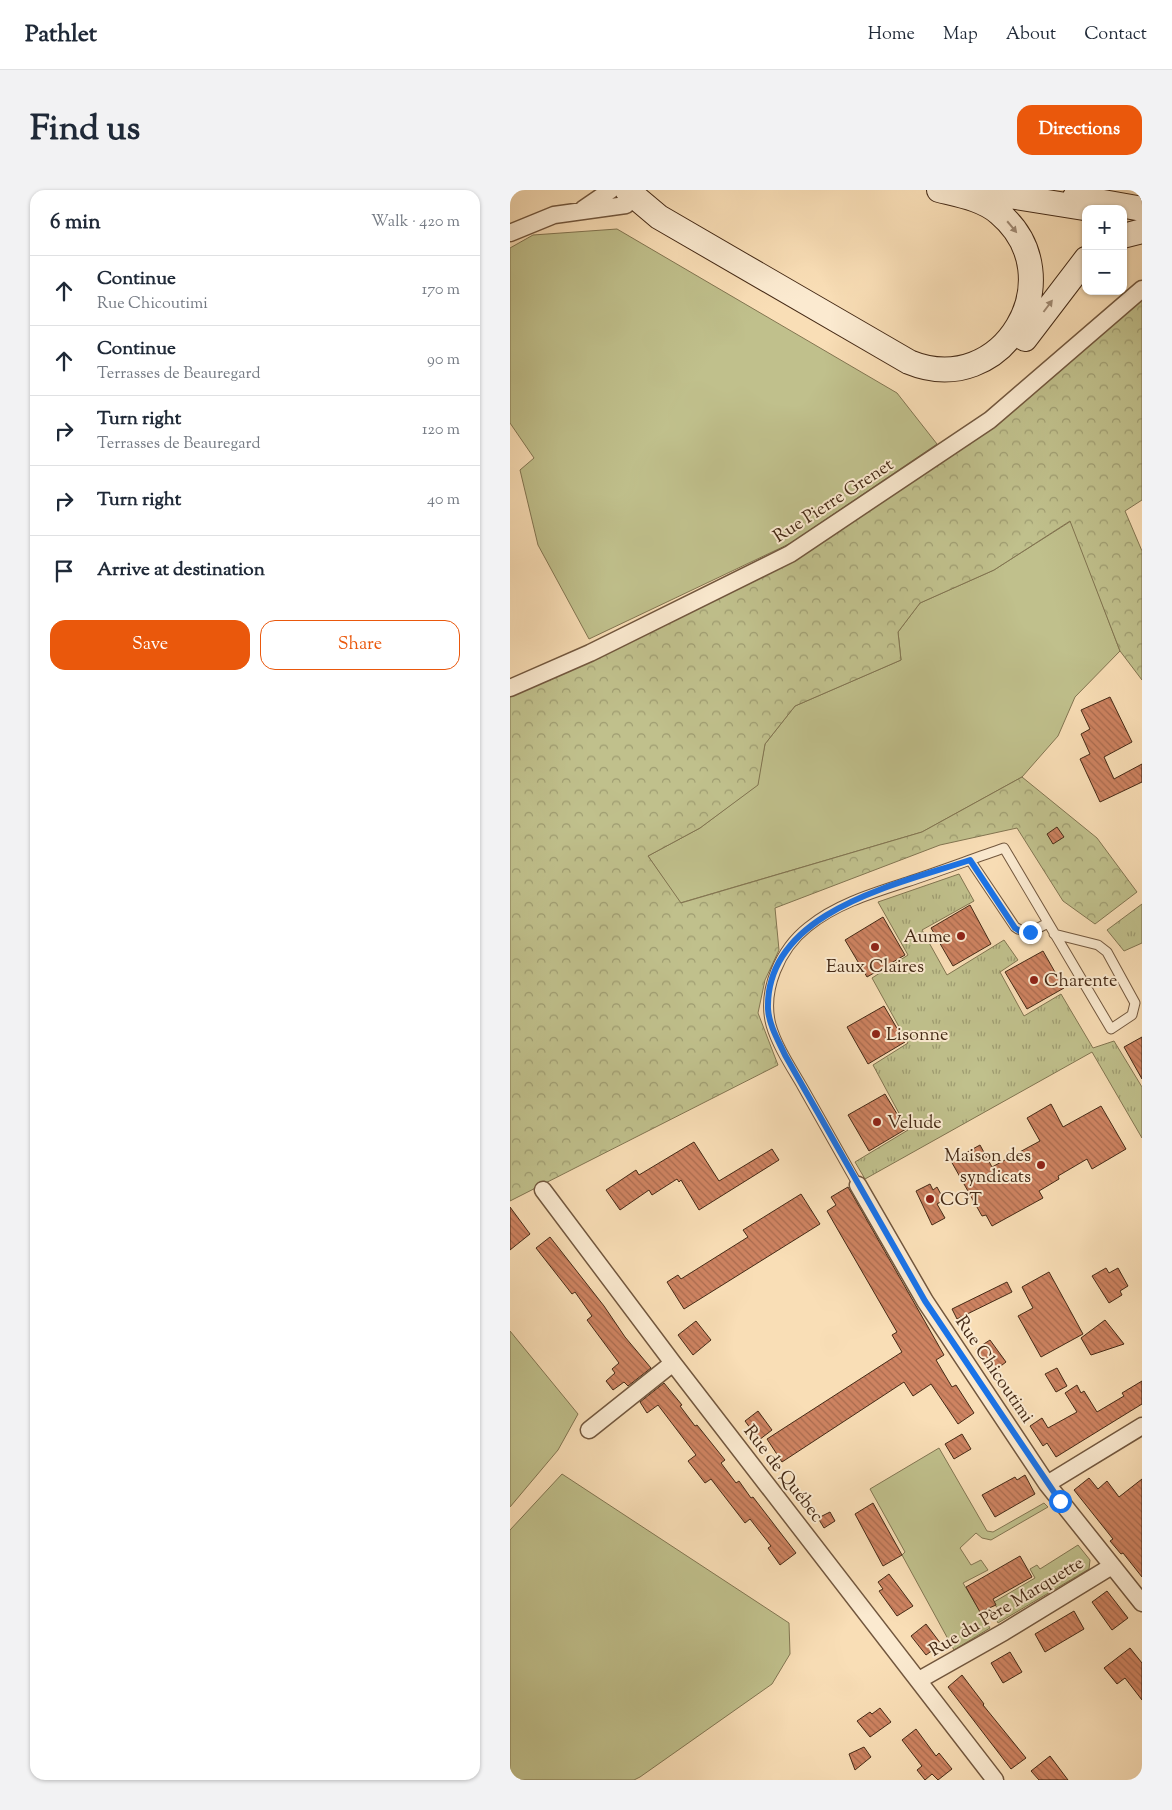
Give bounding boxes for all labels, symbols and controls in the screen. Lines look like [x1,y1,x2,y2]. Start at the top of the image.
text: Pathlet [25,18,97,52]
text: Home [868,22,915,48]
text: Map [943,22,978,48]
text: About [1006,22,1056,48]
text: Contact [1084,22,1147,48]
text: Find us [30,105,140,156]
button: Directions [1017,105,1142,155]
map controls [1082,205,1127,295]
button: + [1082,205,1127,250]
text: 6 min [50,208,101,238]
text: Walk · 420 m [371,211,460,234]
one-way arrow [1006,220,1017,233]
button: − [1082,250,1127,295]
text: Continue [97,266,176,293]
icon: ahead [50,277,78,305]
text: 170 m [422,279,460,302]
text: Rue Chicoutimi [97,293,208,316]
one-way arrow [1043,300,1054,313]
text: Continue [97,336,176,363]
icon: ahead [50,347,78,375]
text: 90 m [427,349,460,372]
text: Terrasses de Beauregard [97,363,261,386]
text: Turn right [97,406,181,433]
icon: right [50,417,78,445]
text: 120 m [422,419,460,442]
text: Terrasses de Beauregard [97,433,261,456]
street label: Rue Pierre Grenet [769,453,899,550]
icon: right [50,487,78,515]
text: Turn right [97,487,181,514]
text: 40 m [427,489,460,512]
icon: arrive [50,557,78,585]
text: Arrive at destination [97,557,265,584]
button: Save [50,620,250,670]
button: Share [260,620,460,670]
route end [1019,921,1042,944]
place label: Aume [904,925,951,951]
marker: Aume [955,930,967,942]
marker: Eaux Claires [869,941,881,953]
place label: Eaux Claires [826,955,924,981]
place label: Charente [1044,969,1117,995]
marker: Charente [1028,974,1040,986]
place label: Lisonne [886,1023,948,1049]
marker: Lisonne [870,1028,882,1040]
place label: Velude [887,1111,942,1137]
marker: Velude [871,1116,883,1128]
place label: Maison des syndicats [944,1144,1031,1191]
marker: Maison des syndicats [1035,1159,1047,1171]
place label: CGT [940,1188,982,1214]
marker: CGT [924,1193,936,1205]
street label: Rue Chicoutimi [948,1311,1039,1429]
street label: Rue de Québec [736,1420,829,1528]
route start [1049,1490,1072,1513]
street label: Rue du Père Marquette [925,1551,1089,1664]

